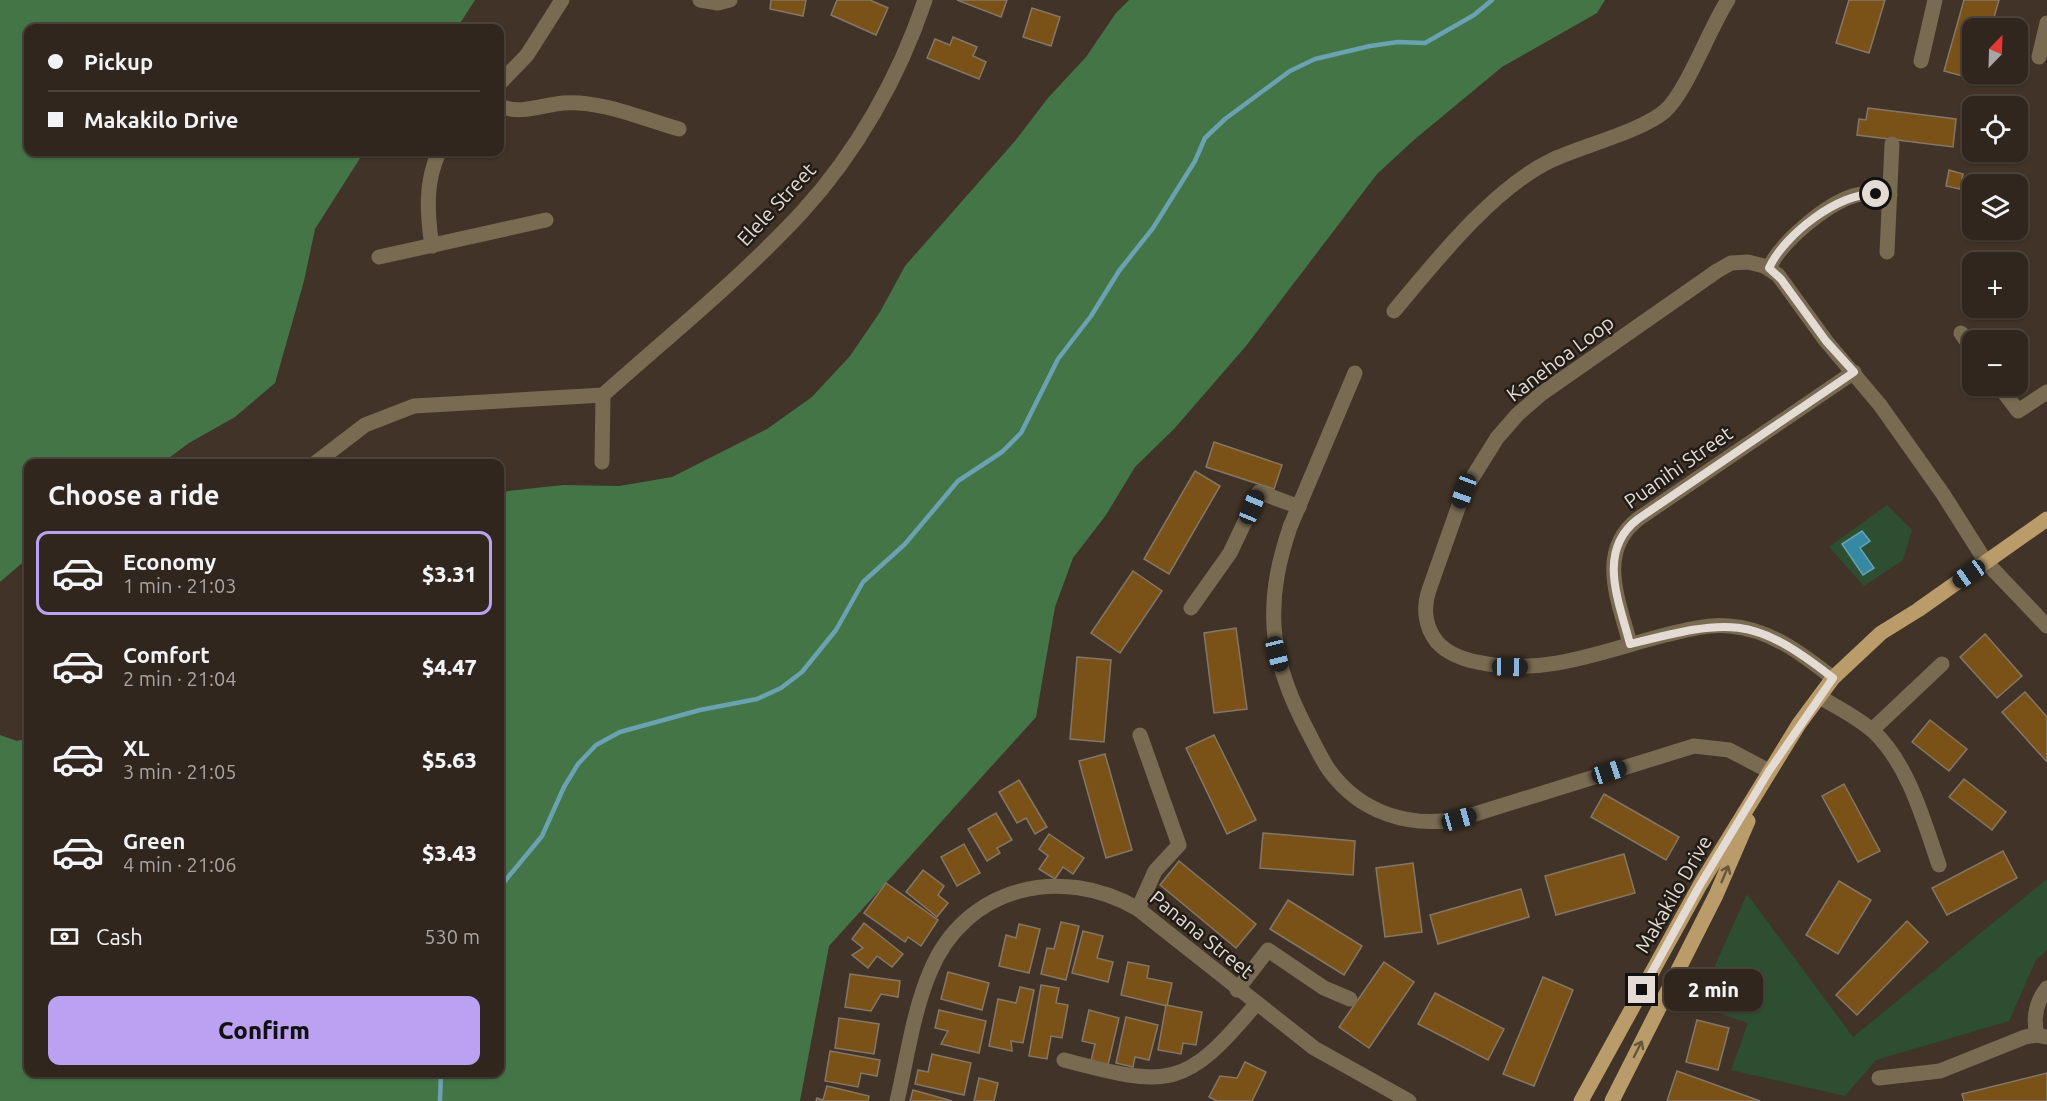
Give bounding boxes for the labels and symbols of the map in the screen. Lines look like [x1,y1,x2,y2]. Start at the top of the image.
north arrow [1962,18,2028,84]
street label: Elele Street [732,158,820,250]
route start [1862,180,1889,207]
street label: Kanehoa Loop [1502,310,1618,406]
street label: Puanihi Street [1620,421,1737,513]
car [1449,471,1479,511]
car [1237,487,1267,527]
car [1949,556,1989,592]
car [1264,634,1290,674]
car [1492,658,1528,676]
car [1589,758,1629,786]
car [1439,805,1479,833]
street label: Makakilo Drive [1630,831,1716,957]
one-way arrow [1720,866,1731,884]
street label: Panana Street [1146,885,1258,983]
callout: 2 min [1663,969,1762,1011]
route end [1628,976,1655,1003]
one-way arrow [1632,1041,1644,1058]

